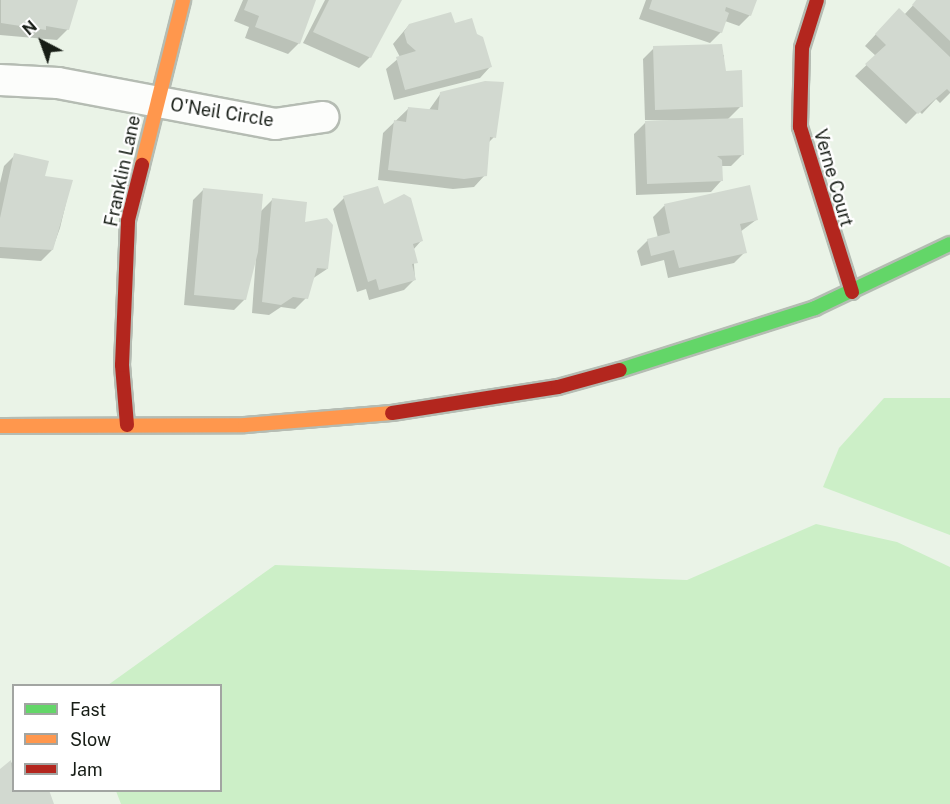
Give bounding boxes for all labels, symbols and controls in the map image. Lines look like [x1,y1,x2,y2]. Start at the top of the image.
north arrow [12,12,72,72]
text: N [19,17,41,39]
street label: O'Neil Circle [169,94,275,132]
street label: Franklin Lane [101,113,145,229]
street label: Verne Court [809,127,857,229]
legend [12,684,222,792]
text: Fast [70,699,106,720]
text: Slow [70,729,111,750]
text: Jam [70,759,103,780]

